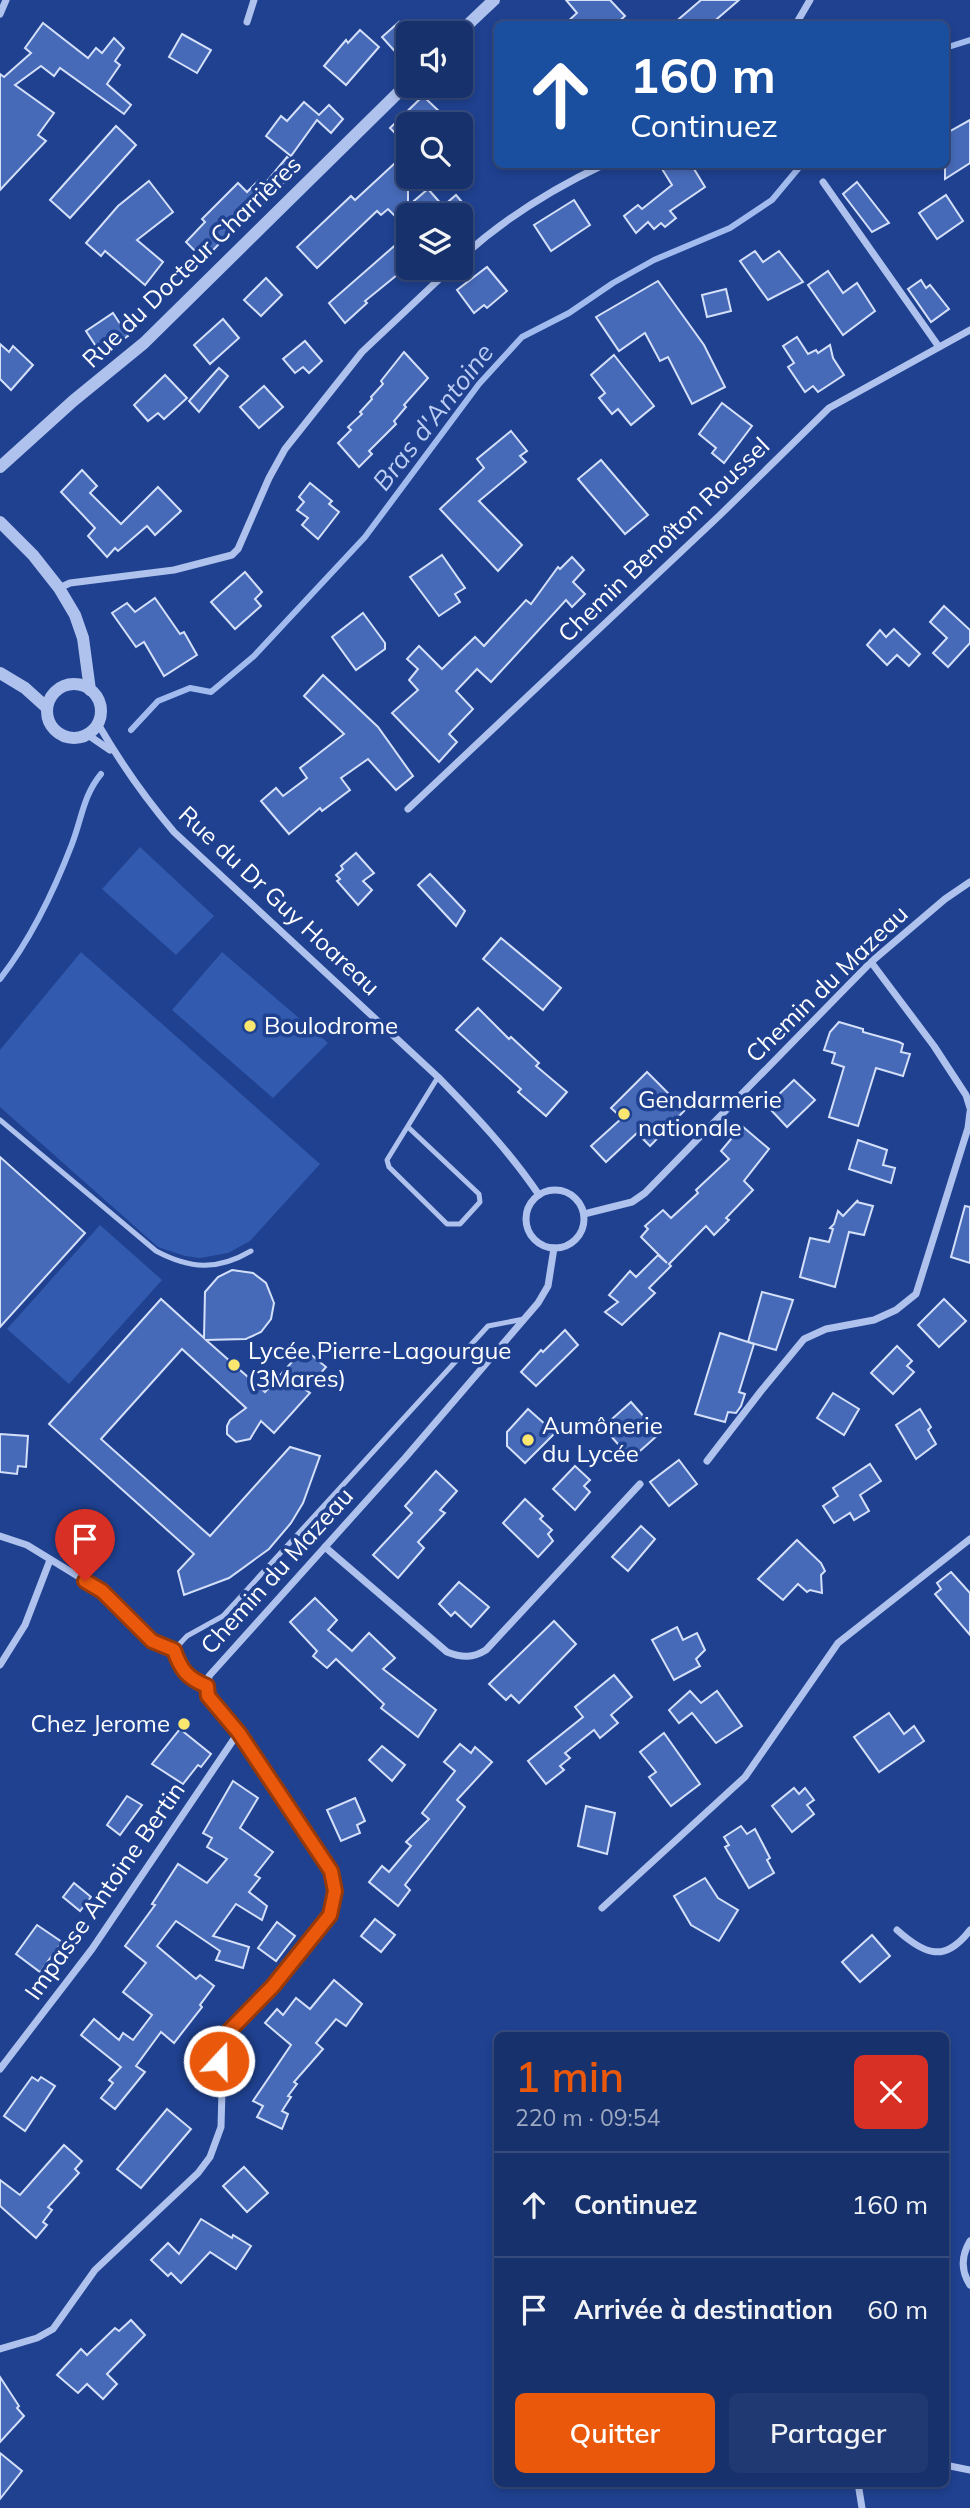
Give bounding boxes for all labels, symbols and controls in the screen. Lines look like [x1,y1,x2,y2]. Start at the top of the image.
map controls [396,21,473,280]
button: sound [396,21,473,98]
text: 160 m [630,44,776,105]
icon: ahead [515,49,606,140]
text: Continuez [630,105,778,145]
button: search [396,112,473,189]
street label: Rue du Docteur Charrières [76,149,307,374]
button: layers [396,203,473,280]
water label: Bras d'Antoine [365,337,500,497]
street label: Chemin Benoîton Roussel [551,430,775,648]
street label: Rue du Dr Guy Hoareau [173,799,386,1001]
street label: Chemin du Mazeau [739,898,914,1068]
place label: Boulodrome [264,1010,398,1040]
marker: Boulodrome [242,1018,258,1034]
place label: Gendarmerie nationale [638,1084,782,1142]
marker: Gendarmerie nationale [616,1106,632,1122]
place label: Lycée Pierre-Lagourgue (3Mares) [248,1335,511,1393]
marker: Lycée Pierre-Lagourgue (3Mares) [226,1357,242,1373]
place label: Aumônerie du Lycée [542,1410,663,1468]
marker: Aumônerie du Lycée [520,1432,536,1448]
street label: Chemin du Mazeau [194,1481,359,1660]
pin [55,1509,115,1581]
icon: arrive [66,1520,104,1558]
place label: Chez Jerome [30,1708,170,1738]
marker: Chez Jerome [176,1716,192,1732]
street label: Impasse Antoine Bertin [18,1776,191,2005]
position arrow [182,2024,256,2098]
text: 1 min [515,2050,624,2103]
button: close [854,2055,928,2129]
text: 220 m · 09:54 [515,2103,660,2132]
icon: ahead [515,2186,553,2224]
text: Continuez [574,2188,698,2221]
text: 160 m [852,2188,928,2221]
icon: arrive [515,2291,553,2329]
text: Arrivée à destination [574,2293,833,2326]
text: 60 m [867,2293,928,2326]
button: Quitter [515,2393,715,2473]
button: Partager [729,2393,928,2473]

